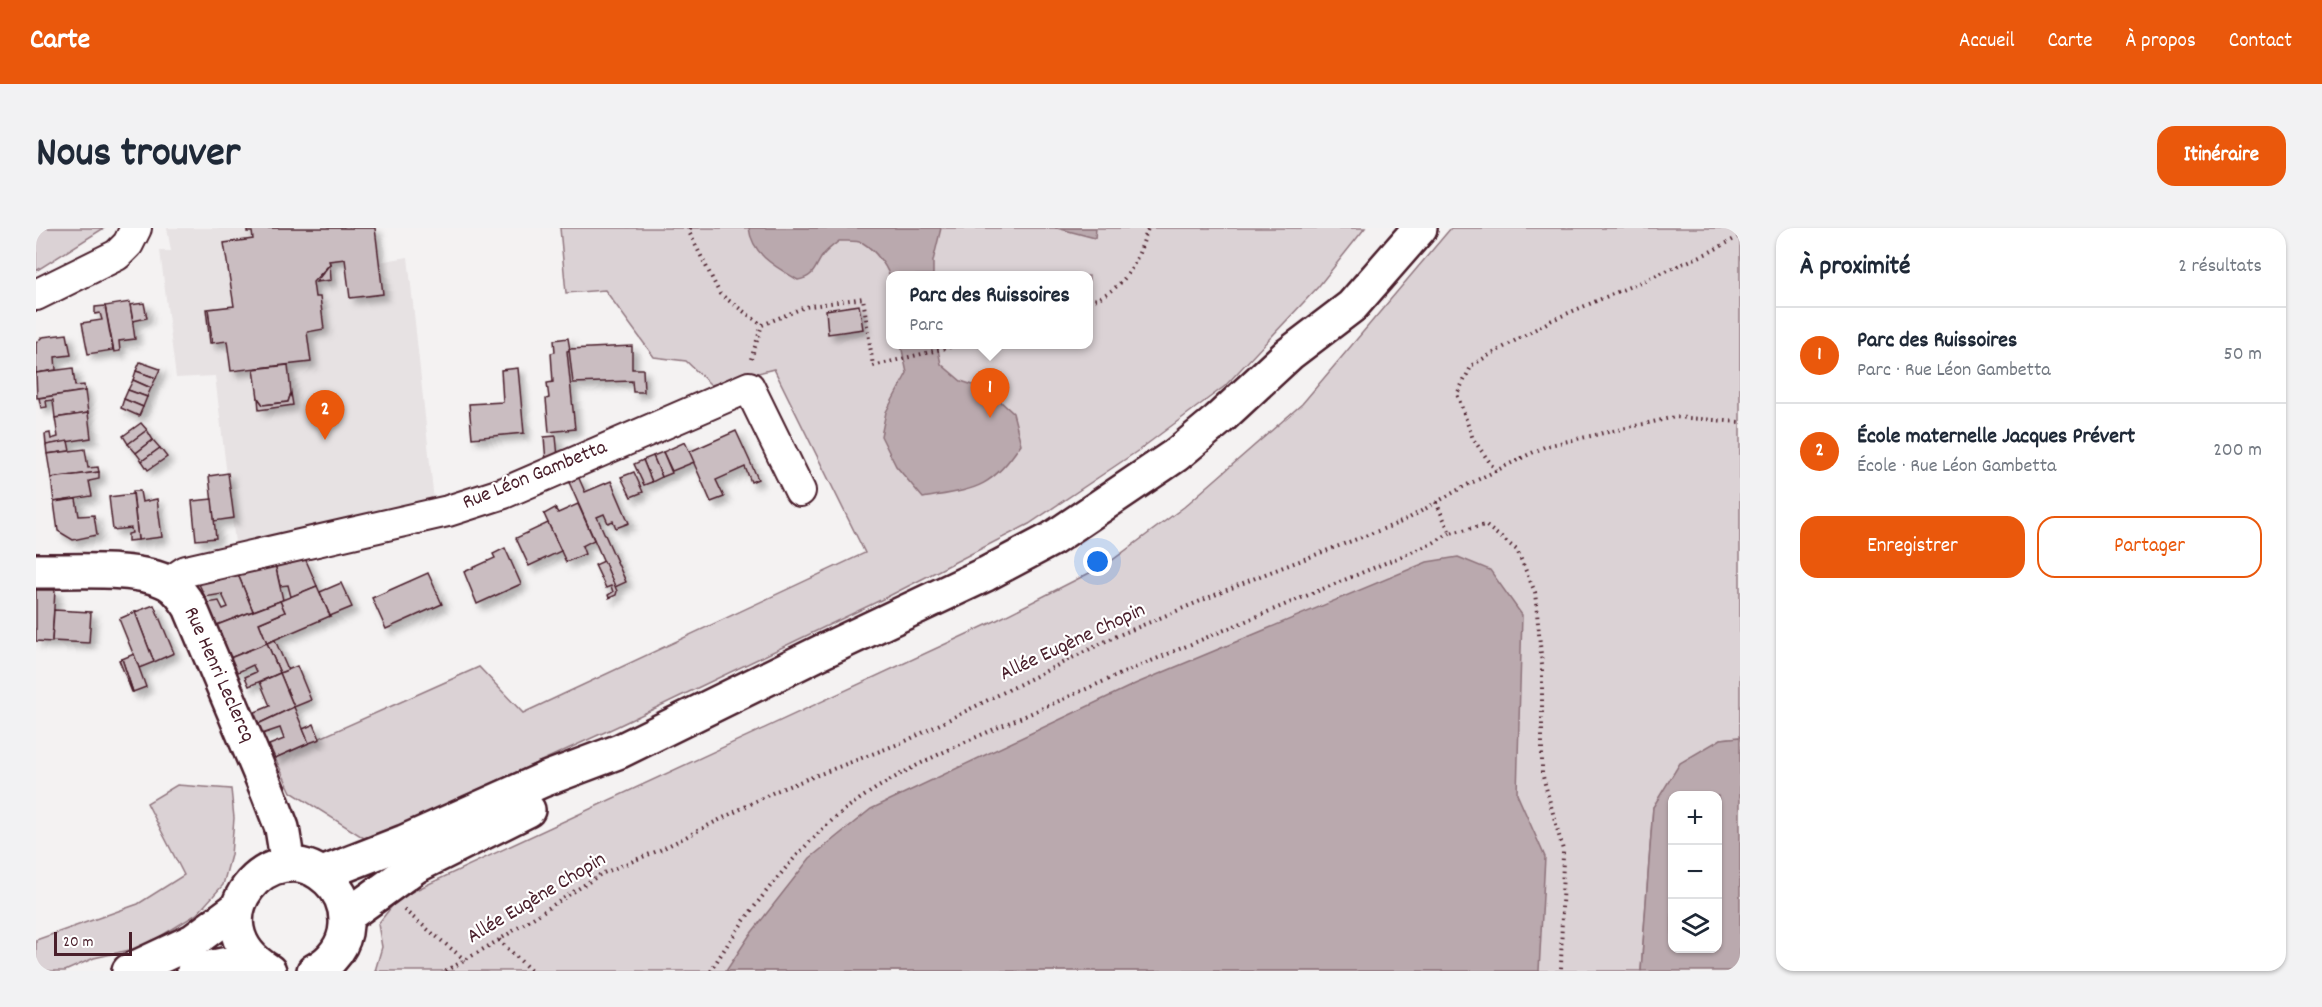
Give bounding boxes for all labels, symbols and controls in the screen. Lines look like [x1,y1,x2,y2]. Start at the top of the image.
text: Carte [30,22,90,62]
text: Accueil [1959,27,2014,57]
text: Carte [2047,27,2092,57]
text: À propos [2125,27,2196,57]
text: Contact [2229,27,2292,57]
text: Nous trouver [36,126,240,186]
button: Itinéraire [2157,126,2286,186]
text: À proximité [1800,249,1910,286]
text: 2 résultats [2178,253,2262,281]
popup [886,271,1093,349]
text: Parc des Ruissoires [909,281,1070,312]
text: Parc [909,312,943,340]
text: Parc des Ruissoires [1857,326,2017,357]
text: 1 [1817,341,1822,369]
text: 50 m [2224,341,2262,369]
text: Parc · Rue Léon Gambetta [1857,357,2051,385]
pin: 1 [970,368,1010,418]
pin: 2 [306,390,344,440]
text: École maternelle Jacques Prévert [1857,422,2135,453]
street label: Rue Léon Gambetta [458,433,613,519]
text: 2 [1815,437,1824,465]
text: 200 m [2213,437,2262,465]
text: École · Rue Léon Gambetta [1857,453,2056,481]
button: Enregistrer [1800,516,2025,578]
button: Partager [2037,516,2262,578]
your location [1083,547,1112,576]
street label: Allée Eugène Chopin [995,596,1151,690]
street label: Rue Henri Leclercq [175,602,261,748]
map controls [1668,791,1722,953]
button: + [1668,791,1722,845]
button: − [1668,845,1722,899]
street label: Allée Eugène Chopin [462,846,612,952]
button: layers [1668,899,1722,953]
scale bar [54,929,132,956]
text: 20 m [63,931,93,954]

